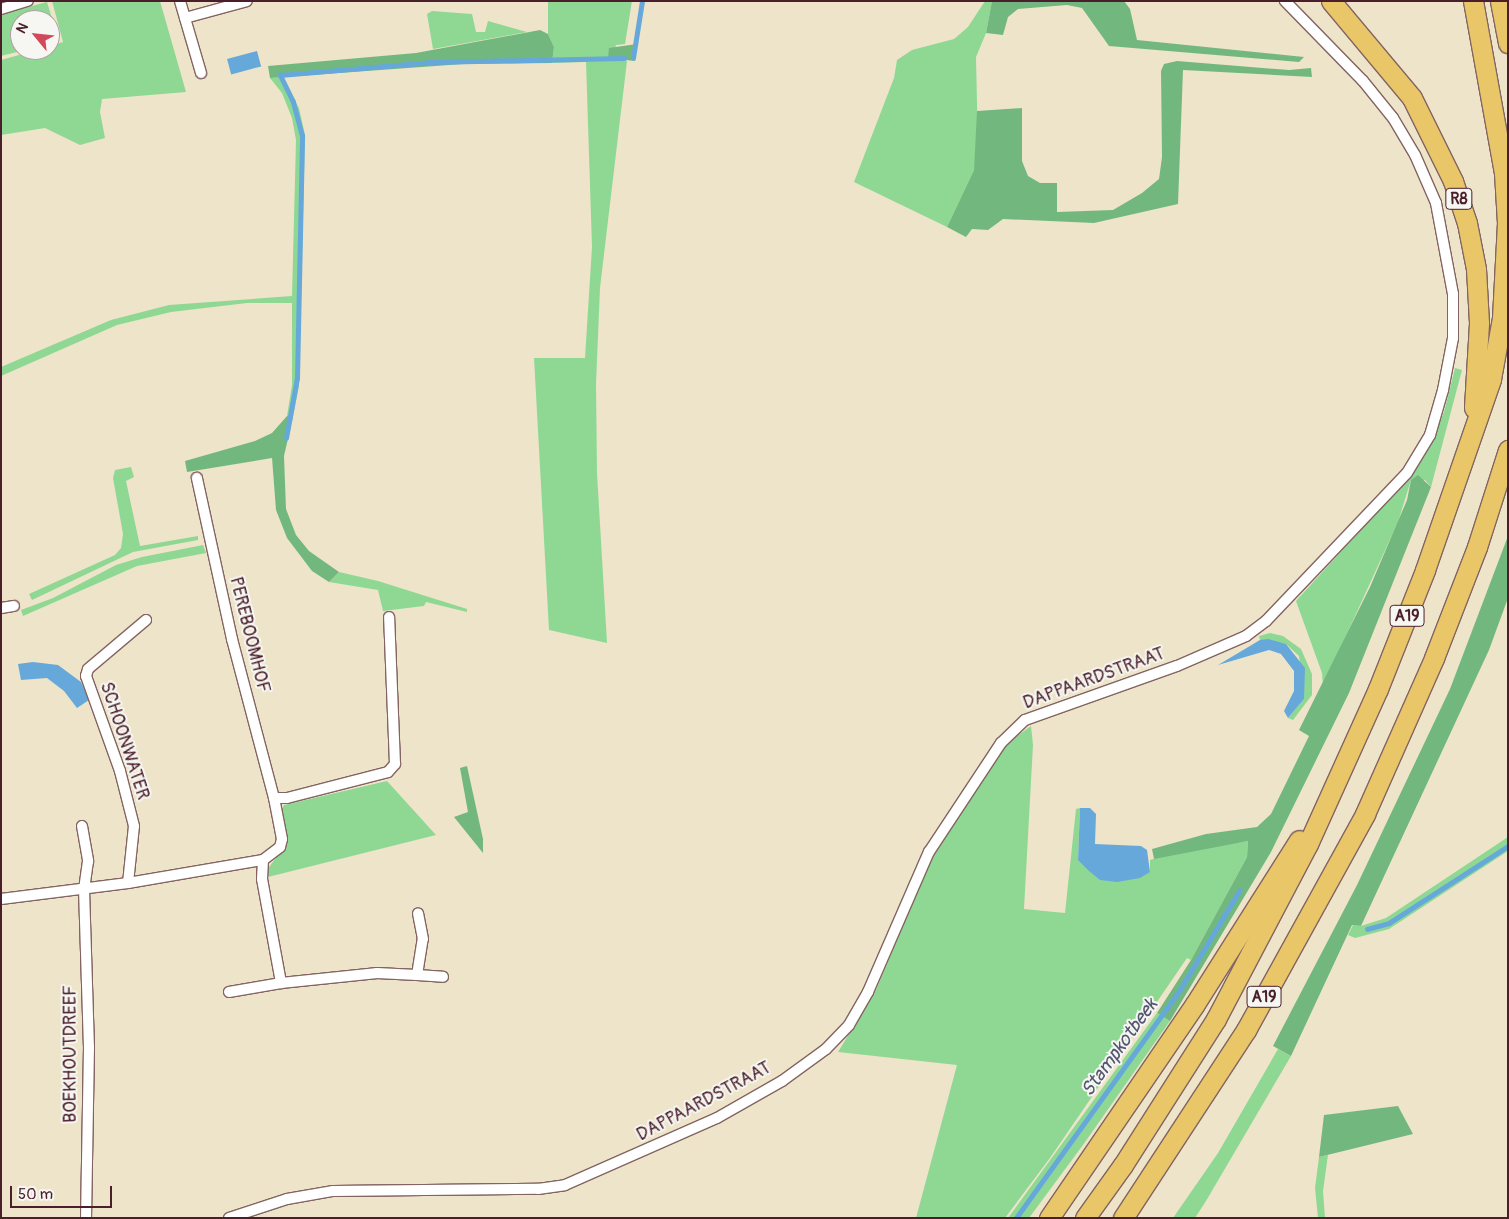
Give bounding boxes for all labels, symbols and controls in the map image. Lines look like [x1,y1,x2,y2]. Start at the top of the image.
north arrow [10,10,60,60]
text: N [12,20,32,36]
road number: R8 [1445,185,1473,212]
street label: PEREBOOMHOF [224,575,274,695]
road number: A19 [1390,602,1424,630]
street label: DAPPAARDSTRAAT [1020,643,1168,715]
street label: SCHOONWATER [95,679,153,803]
road number: A19 [1246,984,1282,1010]
street label: BOEKHOUTDREEF [60,985,82,1123]
water label: Stampkotbeek [1077,995,1163,1101]
street label: DAPPAARDSTRAAT [633,1058,775,1146]
scale bar [12,1176,115,1208]
text: 50 m [18,1185,53,1204]

